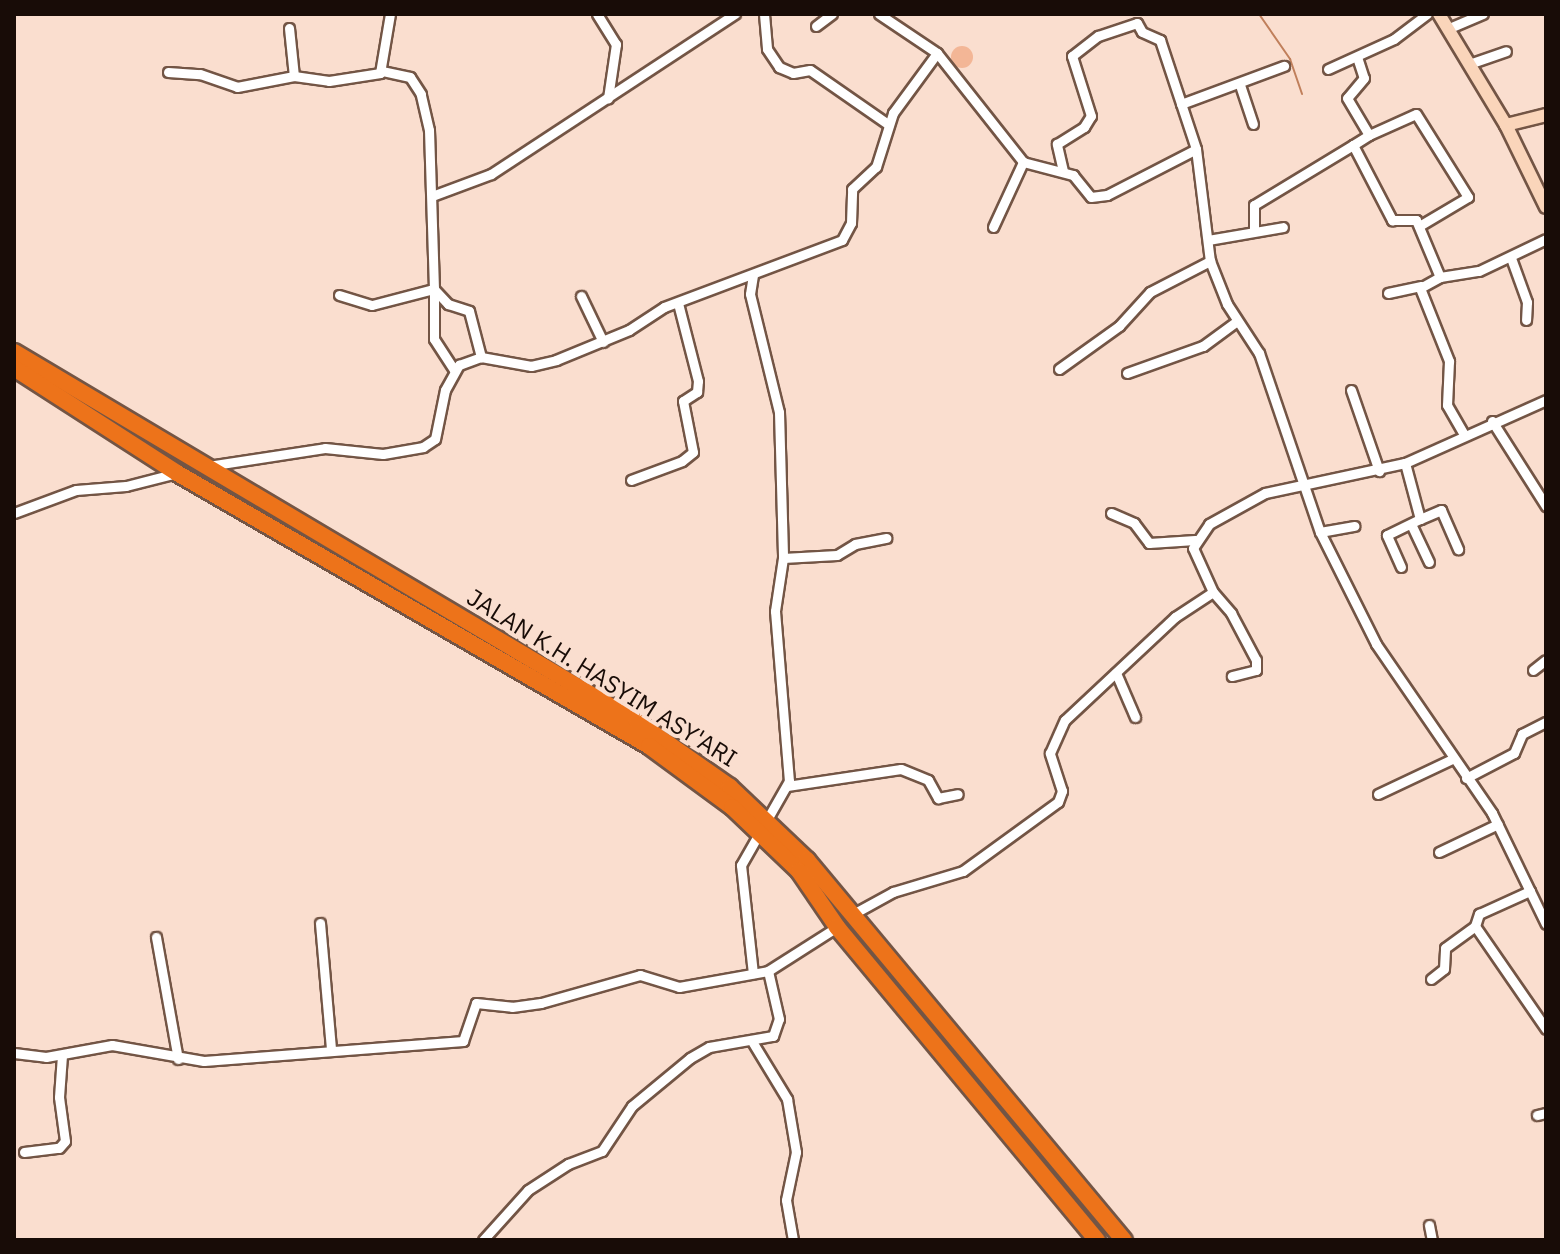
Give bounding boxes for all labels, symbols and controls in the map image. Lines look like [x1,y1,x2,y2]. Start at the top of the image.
street label: JALAN K.H. HASYIM ASY'ARI [462,583,742,773]

